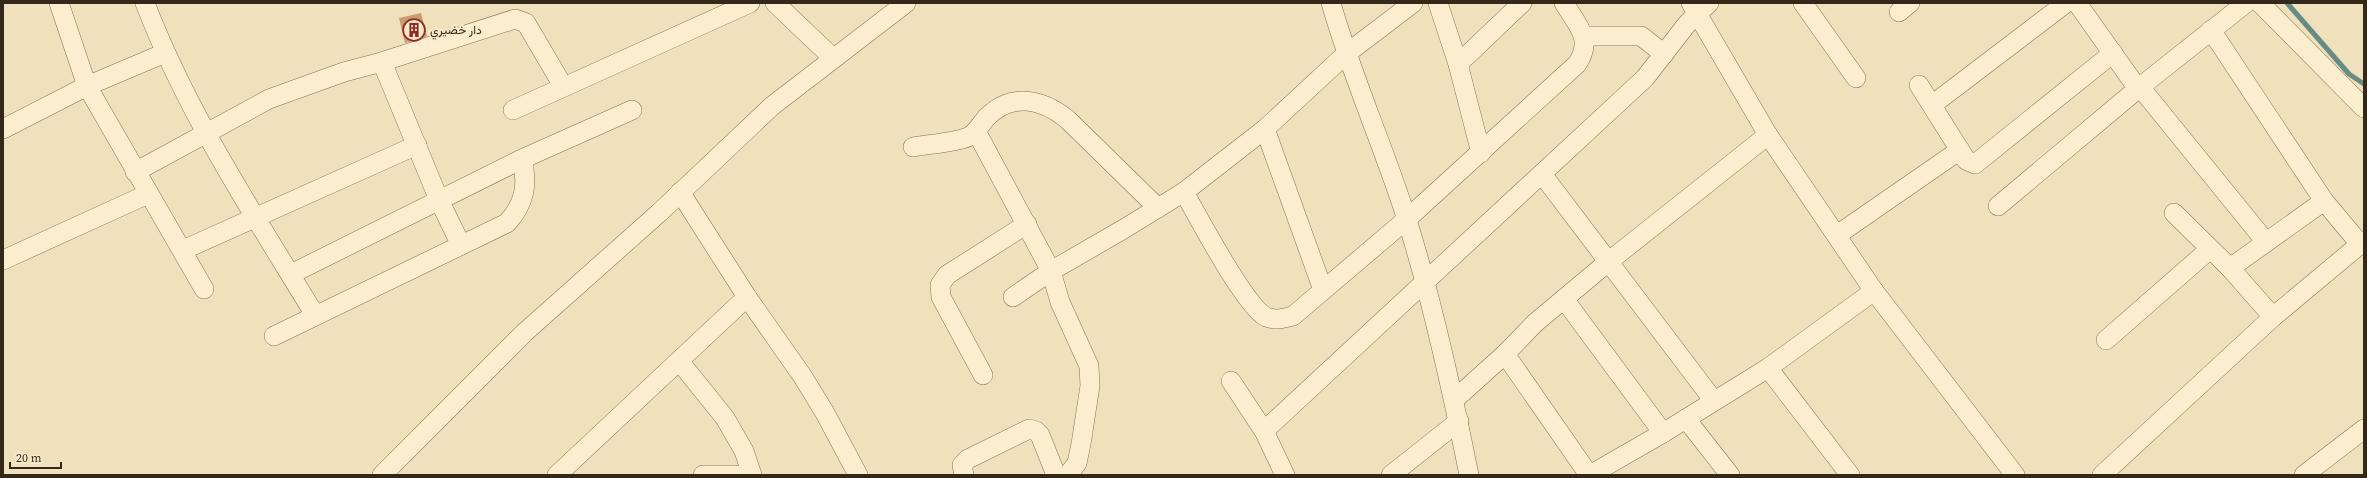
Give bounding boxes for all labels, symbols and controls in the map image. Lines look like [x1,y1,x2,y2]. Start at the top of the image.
building icon: دار خضيري [401,17,427,43]
place label: دار خضيري [430,22,482,40]
scale bar [10,444,61,470]
text: 20 m [16,450,42,466]

